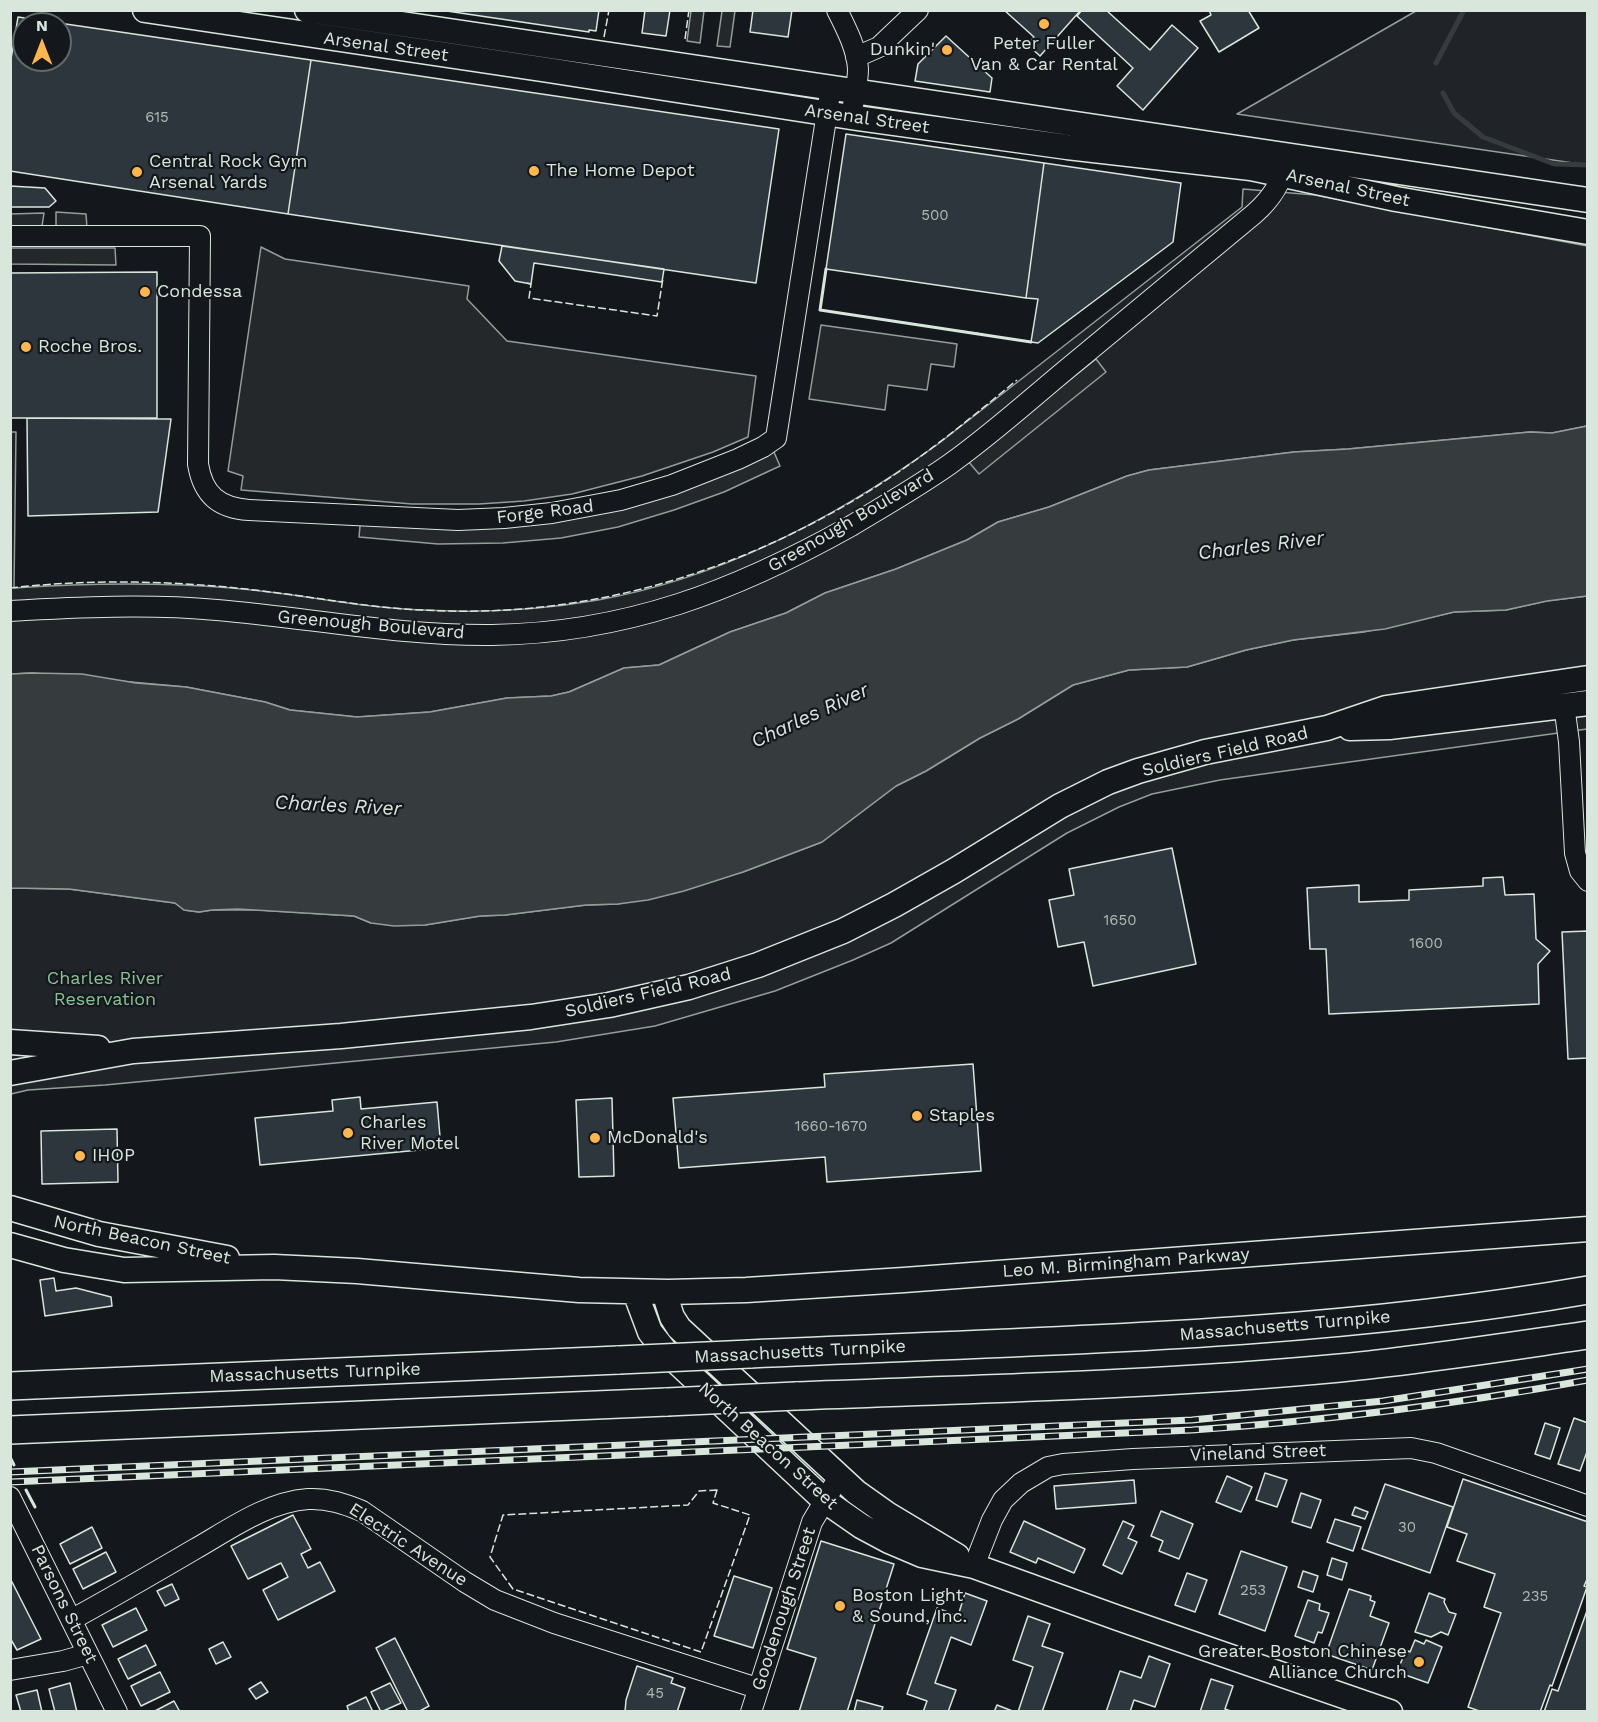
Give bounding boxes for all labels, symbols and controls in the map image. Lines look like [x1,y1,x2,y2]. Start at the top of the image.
north arrow [12,12,72,72]
text: N [36,16,48,35]
marker: Peter Fuller Van & Car Rental [1037,17,1051,31]
street label: Arsenal Street [322,28,450,66]
place label: Peter Fuller Van & Car Rental [970,33,1118,76]
place label: Dunkin' [870,39,935,61]
marker: Dunkin' [940,43,954,57]
street label: Arsenal Street [803,100,931,138]
house number: 615 [145,109,169,127]
place label: Central Rock Gym Arsenal Yards [149,151,307,194]
place label: The Home Depot [546,160,695,182]
marker: The Home Depot [527,164,541,178]
street label: Arsenal Street [1284,164,1412,212]
marker: Central Rock Gym Arsenal Yards [130,165,144,179]
house number: 500 [921,207,949,225]
place label: Condessa [157,281,242,303]
marker: Condessa [138,285,152,299]
place label: Roche Bros. [38,336,142,358]
marker: Roche Bros. [19,340,33,354]
street label: Greenough Boulevard [764,465,938,577]
street label: Forge Road [495,495,595,529]
water label: Charles River [1197,526,1325,566]
street label: Greenough Boulevard [277,606,465,644]
water label: Charles River [747,678,873,754]
street label: Soldiers Field Road [1140,722,1310,782]
water label: Charles River [274,791,402,821]
house number: 1650 [1103,912,1137,930]
house number: 1600 [1409,935,1443,953]
street label: Soldiers Field Road [563,963,733,1023]
park label: Charles River Reservation [47,968,163,1010]
place label: Staples [929,1105,995,1127]
marker: Staples [910,1109,924,1123]
place label: Charles River Motel [360,1112,459,1154]
house number: 1660-1670 [795,1118,867,1136]
marker: Charles River Motel [341,1126,355,1140]
place label: McDonald's [607,1127,708,1149]
marker: McDonald's [588,1131,602,1145]
place label: IHOP [92,1145,135,1167]
marker: IHOP [73,1149,87,1163]
street label: North Beacon Street [52,1211,232,1269]
street label: Leo M. Birmingham Parkway [1002,1244,1250,1282]
street label: Massachusetts Turnpike [1179,1306,1391,1346]
street label: Massachusetts Turnpike [694,1336,906,1368]
street label: Massachusetts Turnpike [209,1359,421,1387]
street label: North Beacon Street [694,1378,842,1514]
street label: Vineland Street [1189,1440,1327,1466]
street label: Electric Avenue [345,1499,471,1591]
house number: 30 [1398,1519,1416,1537]
street label: Goodenough Street [747,1525,821,1693]
street label: Parsons Street [26,1541,102,1667]
house number: 253 [1240,1582,1266,1600]
place label: Boston Light & Sound, Inc. [852,1585,967,1628]
house number: 235 [1522,1588,1548,1606]
marker: Boston Light & Sound, Inc. [833,1599,847,1613]
place label: Greater Boston Chinese Alliance Church [1198,1641,1407,1684]
marker: Greater Boston Chinese Alliance Church [1412,1655,1426,1669]
house number: 45 [646,1685,664,1703]

